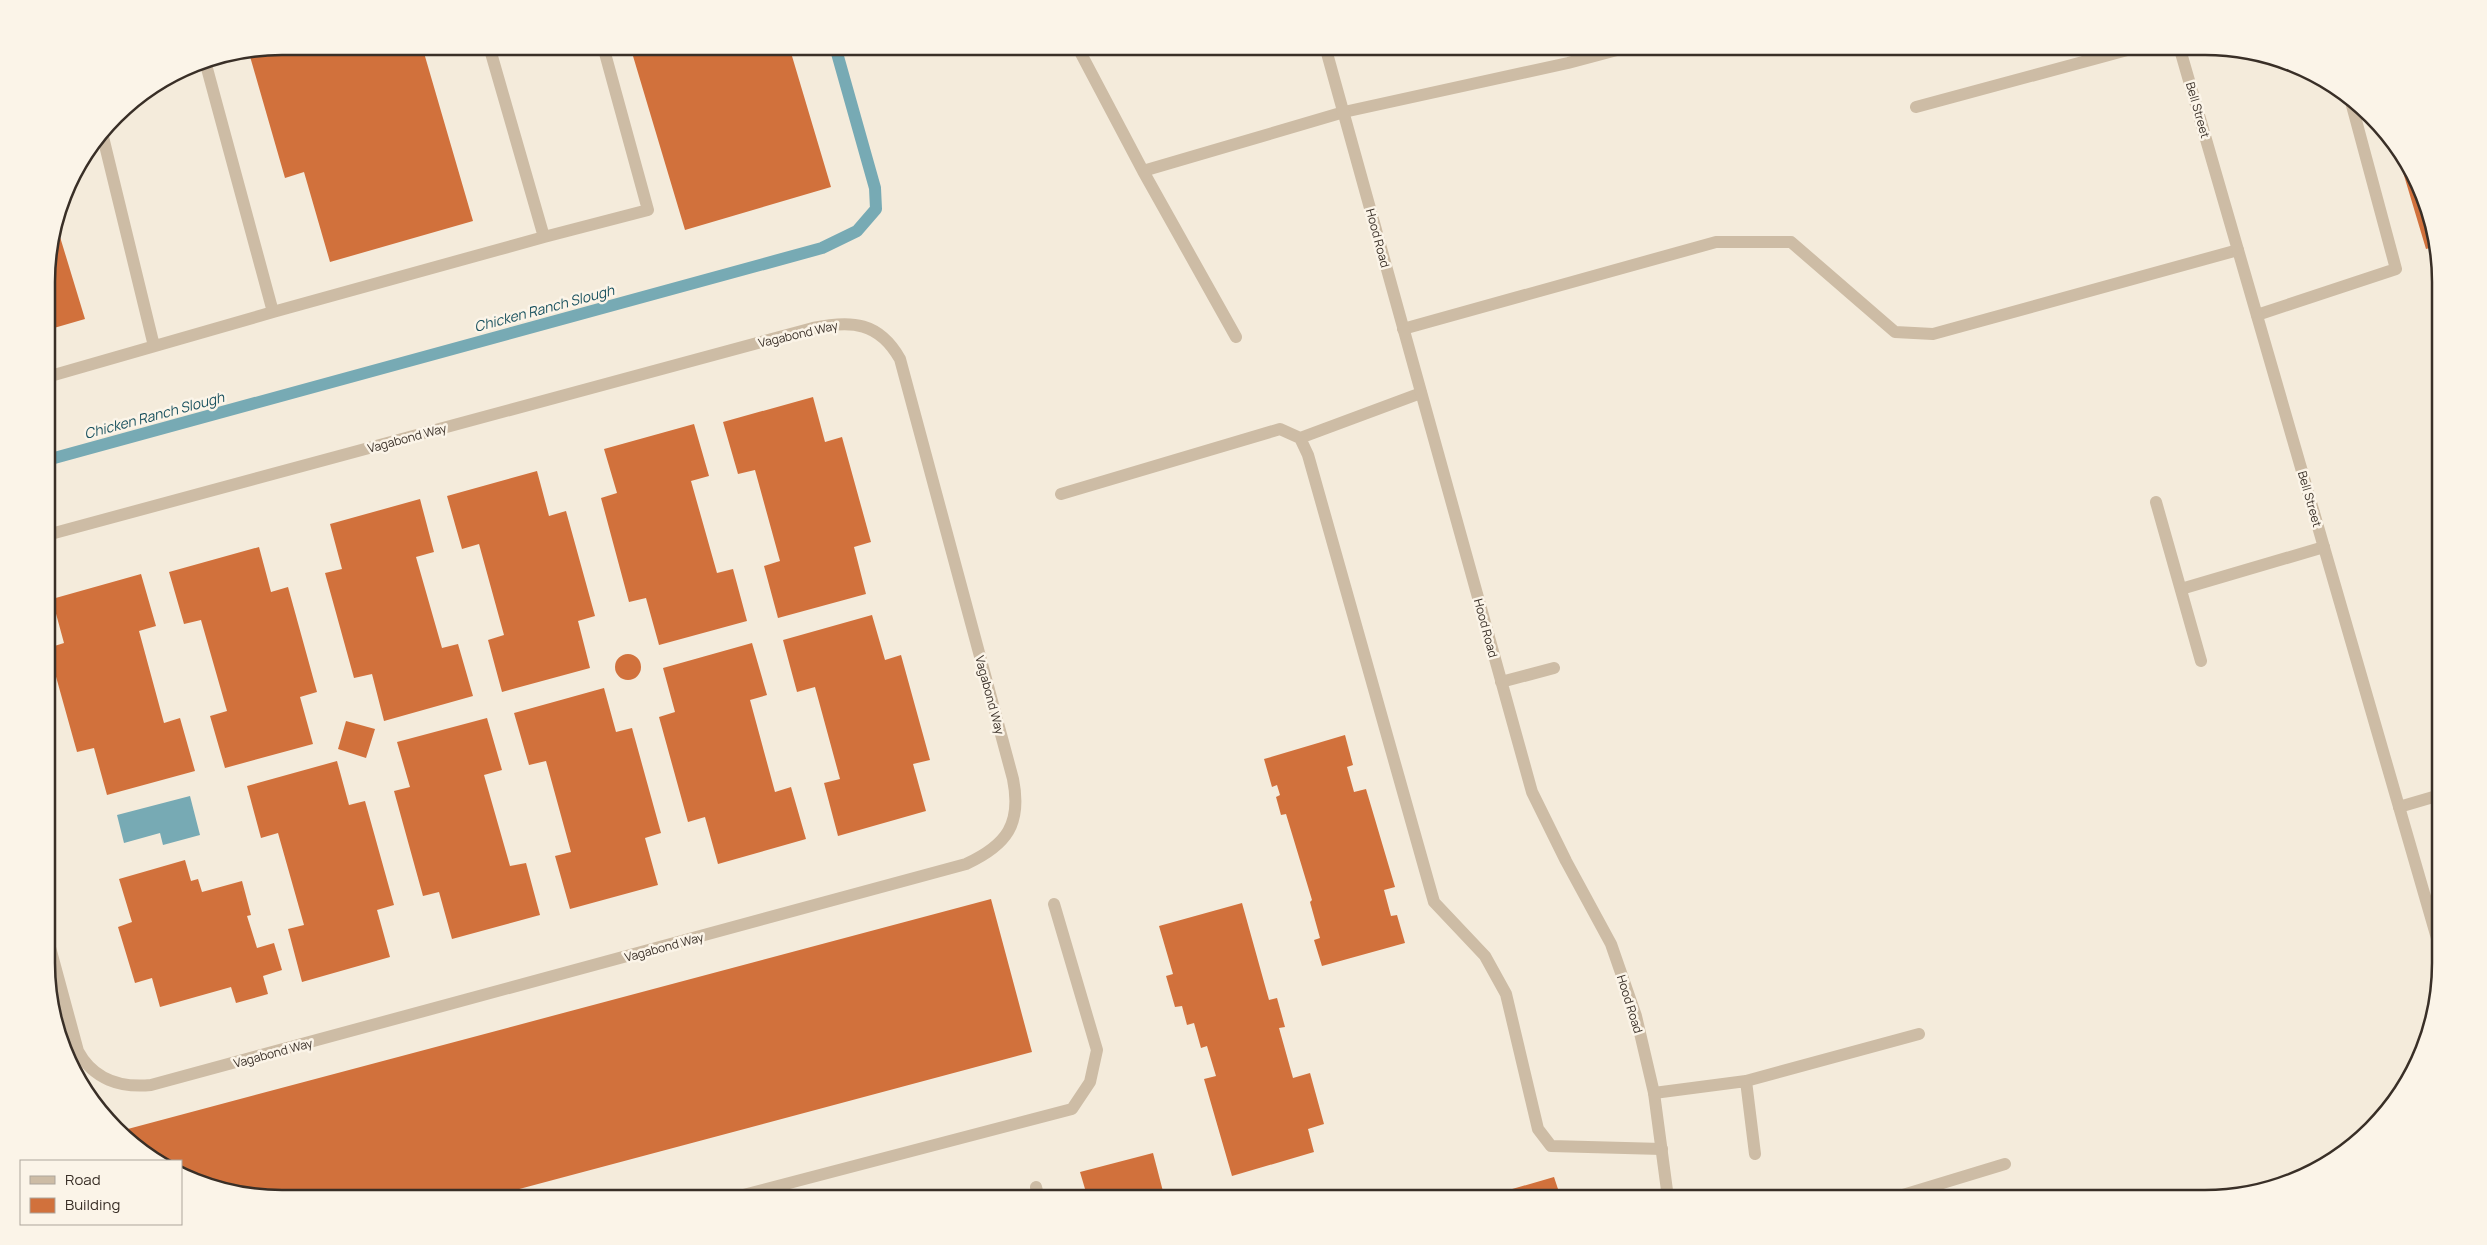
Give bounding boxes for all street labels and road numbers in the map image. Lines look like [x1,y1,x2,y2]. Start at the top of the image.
street label: Bell Street [2182,80,2214,140]
street label: Hood Road [1362,207,1394,269]
street label: Vagabond Way [756,316,840,351]
street label: Vagabond Way [366,419,449,457]
street label: Bell Street [2294,469,2326,529]
street label: Hood Road [1470,597,1502,659]
street label: Vagabond Way [971,654,1009,737]
street label: Vagabond Way [623,928,706,966]
street label: Hood Road [1613,973,1647,1035]
street label: Vagabond Way [232,1034,315,1072]

